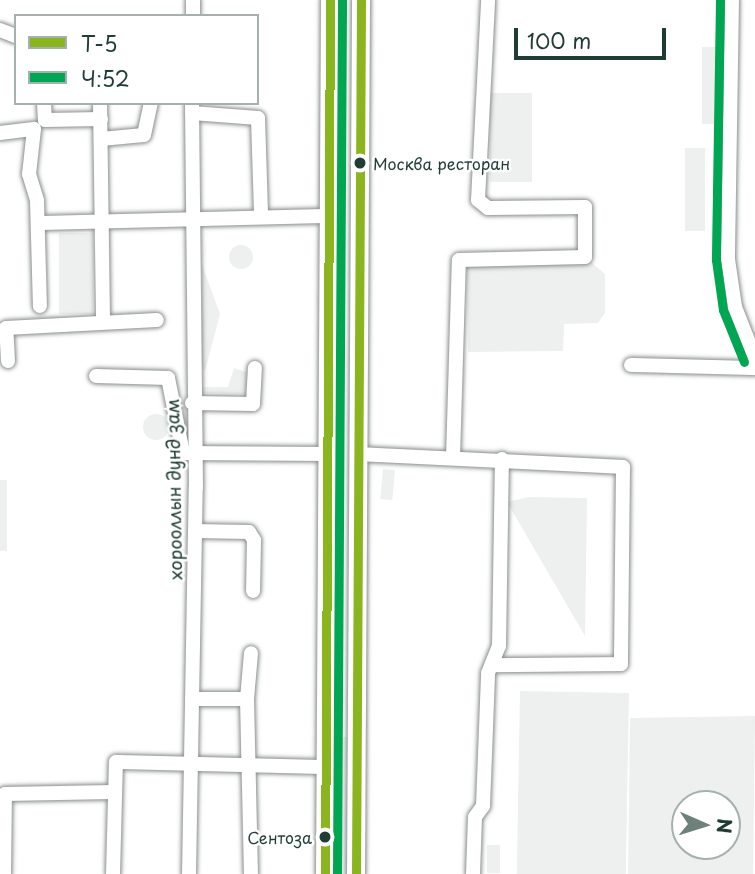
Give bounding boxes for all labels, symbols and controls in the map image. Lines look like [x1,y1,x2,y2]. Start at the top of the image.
legend [14,14,259,105]
scale bar [517,14,669,58]
text: 100 m [527,24,591,56]
text: Т-5 [81,27,118,59]
text: Ч:52 [81,62,130,94]
place label: Москва ресторан [373,153,511,173]
marker: Москва ресторан [353,156,367,170]
street label: хорооллын дунд зам [162,398,186,580]
north arrow [671,790,741,860]
text: N [711,818,739,834]
place label: Сентоза [247,827,312,847]
marker: Сентоза [318,830,332,844]

